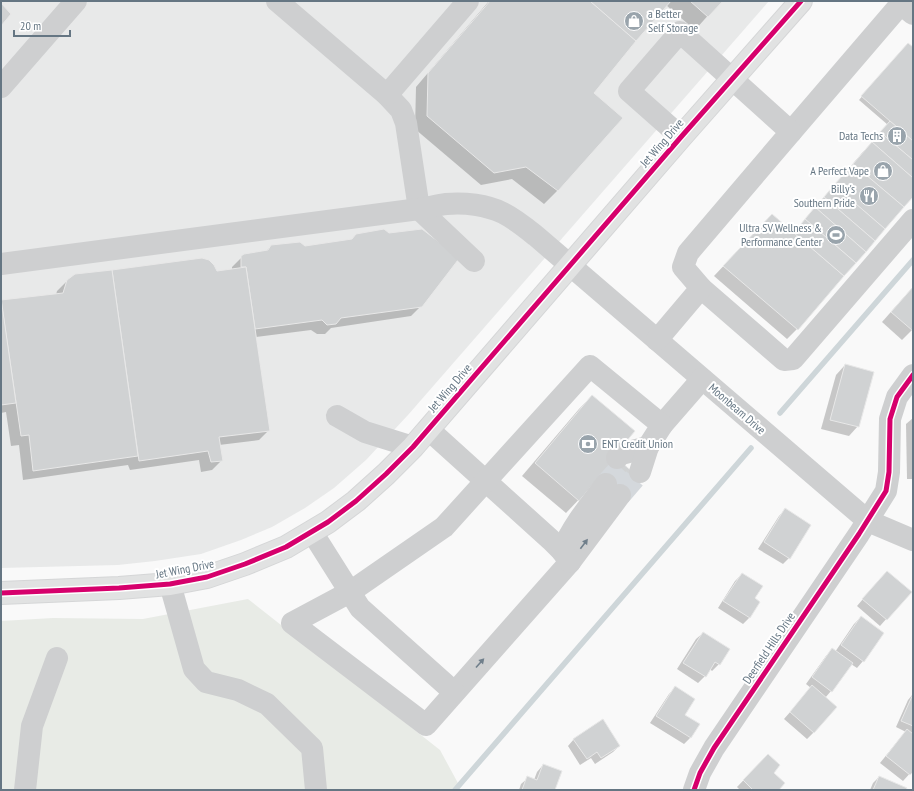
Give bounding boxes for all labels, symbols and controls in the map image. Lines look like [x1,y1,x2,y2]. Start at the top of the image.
place label: a Better Self Storage [648,6,698,35]
shop icon: a Better Self Storage [623,10,645,32]
scale bar [14,12,70,38]
text: 20 m [20,18,41,33]
street label: Jet Wing Drive [636,115,687,171]
building icon: Data Techs [886,125,908,147]
place label: Data Techs [839,128,883,143]
shop icon: A Perfect Vape [872,160,894,182]
place label: A Perfect Vape [810,163,869,178]
place label: Billy's Southern Pride [794,181,855,210]
restaurant icon: Billy's Southern Pride [858,185,880,207]
place label: Ultra SV Wellness & Performance Center [739,220,823,249]
sports icon: Ultra SV Wellness & Performance Center [825,224,847,246]
street label: Jet Wing Drive [424,360,475,416]
street label: Moonbeam Drive [706,380,769,437]
bank icon: ENT Credit Union [577,433,599,455]
place label: ENT Credit Union [602,436,673,451]
one-way arrow [580,538,588,549]
street label: Jet Wing Drive [154,556,215,582]
street label: Deerfield Hills Drive [739,609,798,686]
one-way arrow [476,658,485,668]

